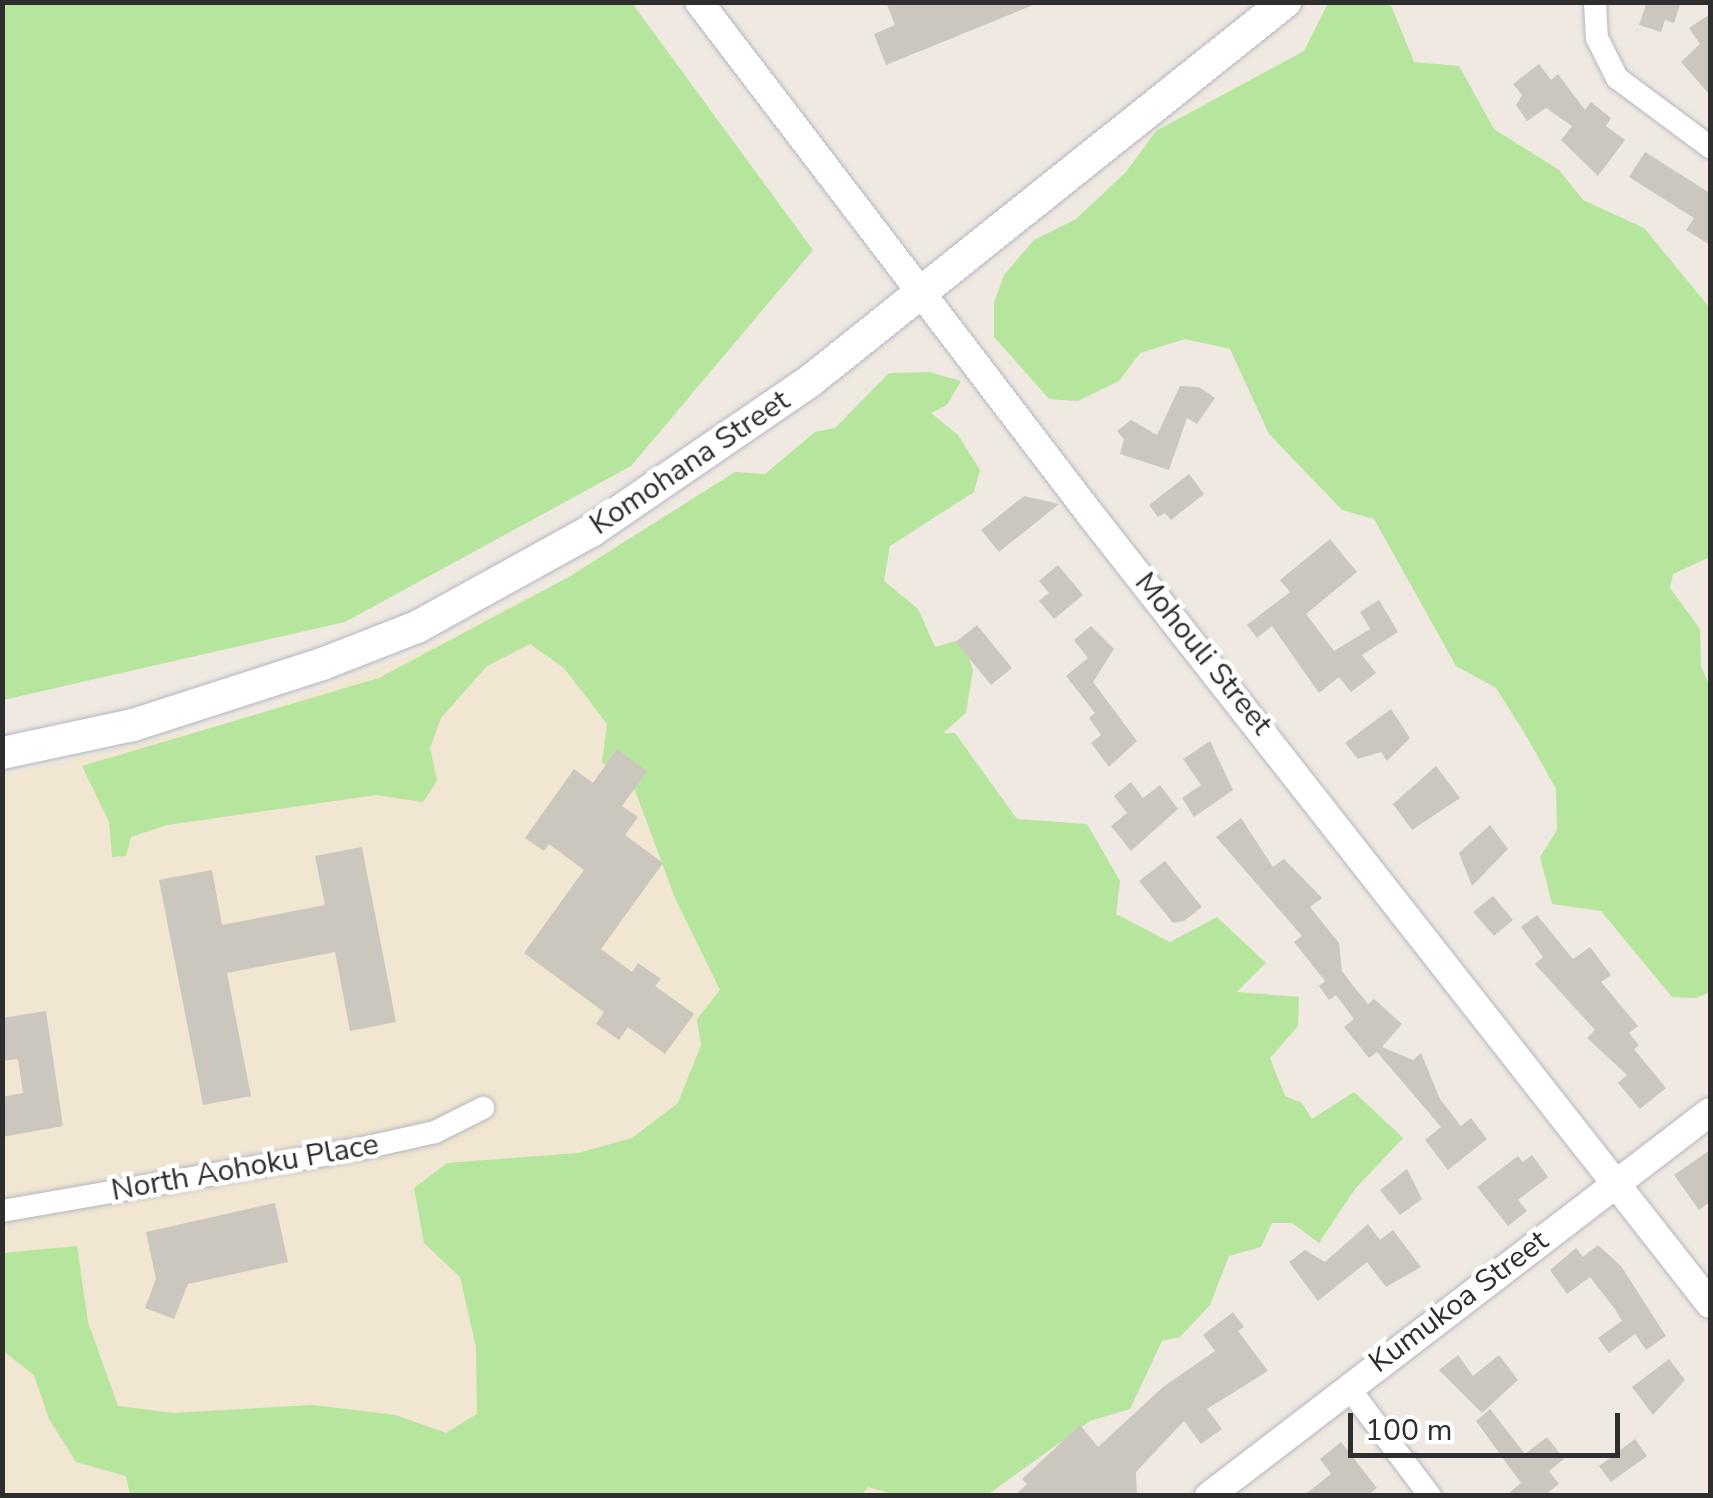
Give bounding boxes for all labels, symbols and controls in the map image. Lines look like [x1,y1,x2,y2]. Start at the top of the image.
street label: Komohana Street [583,383,797,543]
street label: Mohouli Street [1127,566,1279,742]
street label: North Aohoku Place [109,1127,381,1209]
street label: Kumukoa Street [1362,1223,1556,1381]
scale bar [1353,1393,1626,1455]
text: 100 m [1365,1410,1452,1451]

